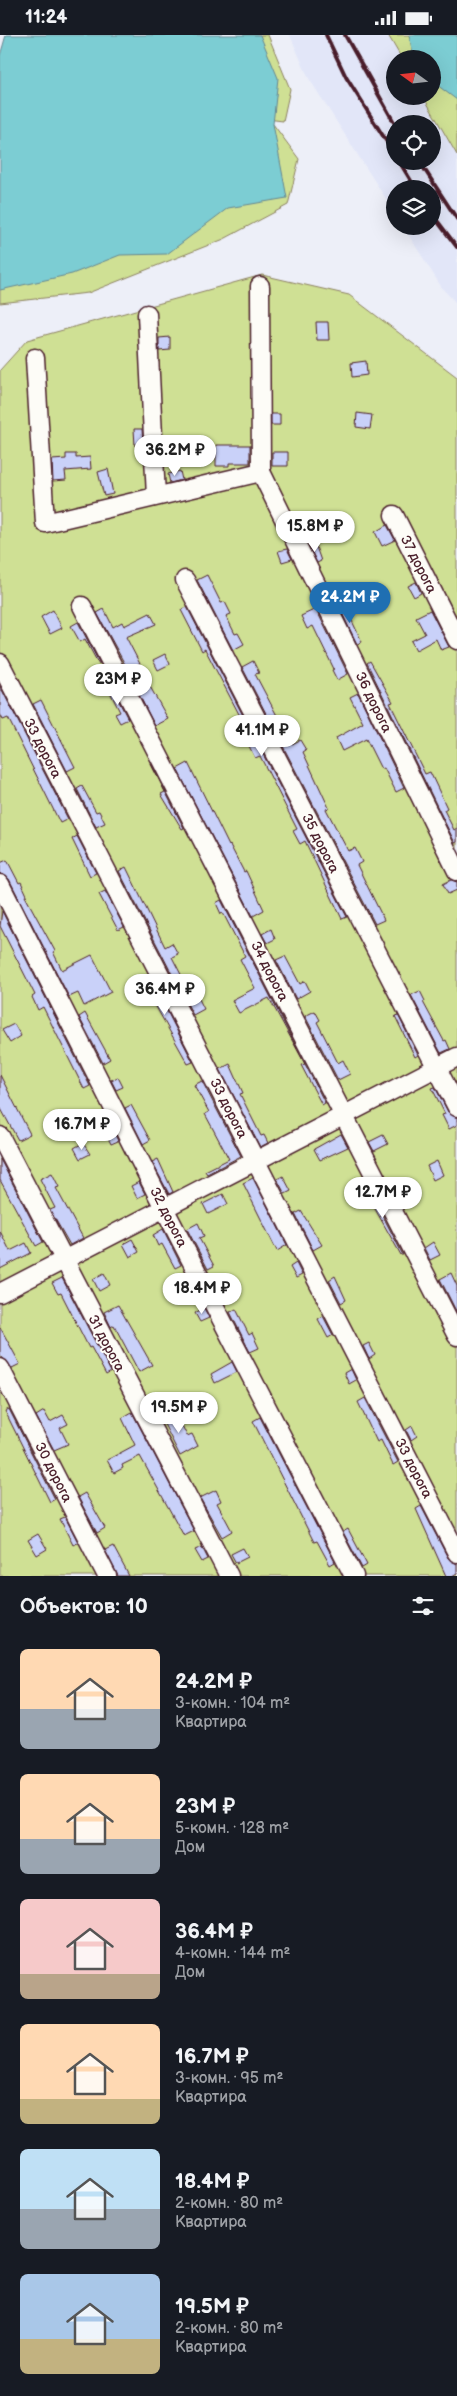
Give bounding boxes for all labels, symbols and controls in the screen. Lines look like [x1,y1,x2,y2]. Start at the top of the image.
text: 11:24 [25,6,67,29]
north arrow [386,50,441,105]
map controls [386,50,441,235]
button: locate [386,115,441,170]
button: layers [386,180,441,235]
pin: 36.2M ₽ [129,435,221,477]
text: 36.2M ₽ [145,441,205,460]
pin: 15.8M ₽ [269,511,361,553]
text: 15.8M ₽ [287,517,343,536]
street label: 37 дорога [397,532,441,597]
pin: 24.2M ₽ [304,581,396,624]
text: 24.2M ₽ [321,588,379,607]
pin: 23M ₽ [83,663,153,706]
street label: 36 дорога [352,669,396,736]
text: 23M ₽ [95,670,141,689]
street label: 33 дорога [20,715,65,782]
pin: 41.1M ₽ [216,715,308,757]
text: 41.1M ₽ [235,721,289,740]
street label: 35 дорога [298,810,343,877]
street label: 34 дорога [247,938,292,1005]
pin: 36.4M ₽ [119,973,211,1016]
text: 36.4M ₽ [135,980,195,999]
street label: 33 дорога [206,1075,251,1142]
pin: 16.7M ₽ [36,1109,128,1151]
text: 16.7M ₽ [54,1115,110,1134]
pin: 12.7M ₽ [337,1177,429,1219]
text: 12.7M ₽ [355,1183,411,1202]
street label: 32 дорога [146,1184,191,1251]
pin: 18.4M ₽ [156,1273,248,1315]
text: 18.4M ₽ [174,1279,230,1298]
street label: 31 дорога [84,1312,129,1375]
pin: 19.5M ₽ [133,1391,225,1434]
text: 19.5M ₽ [151,1398,207,1417]
street label: 33 дорога [391,1435,436,1502]
street label: 30 дорога [31,1439,76,1506]
icon: filters [409,1592,437,1620]
text: Объектов: 10 [20,1594,148,1619]
icon: home [60,1669,120,1729]
text: 24.2M ₽ [175,1669,252,1694]
text: 3-комн. · 104 m² [175,1694,290,1713]
text: Квартира [175,1713,247,1732]
icon: home [60,1794,120,1854]
text: 23M ₽ [175,1794,235,1819]
text: 5-комн. · 128 m² [175,1819,289,1838]
text: Дом [175,1838,205,1857]
icon: home [60,1919,120,1979]
text: 36.4M ₽ [175,1919,253,1944]
text: 4-комн. · 144 m² [175,1944,291,1963]
text: Дом [175,1963,205,1982]
icon: home [60,2044,120,2104]
text: 16.7M ₽ [175,2044,249,2069]
text: 3-комн. · 95 m² [175,2069,283,2088]
text: Квартира [175,2088,247,2107]
icon: home [60,2169,120,2229]
text: 18.4M ₽ [175,2169,249,2194]
text: 2-комн. · 80 m² [175,2194,283,2213]
text: Квартира [175,2213,247,2232]
icon: home [60,2294,120,2354]
text: 19.5M ₽ [175,2294,249,2319]
text: 2-комн. · 80 m² [175,2319,283,2338]
text: Квартира [175,2338,247,2357]

